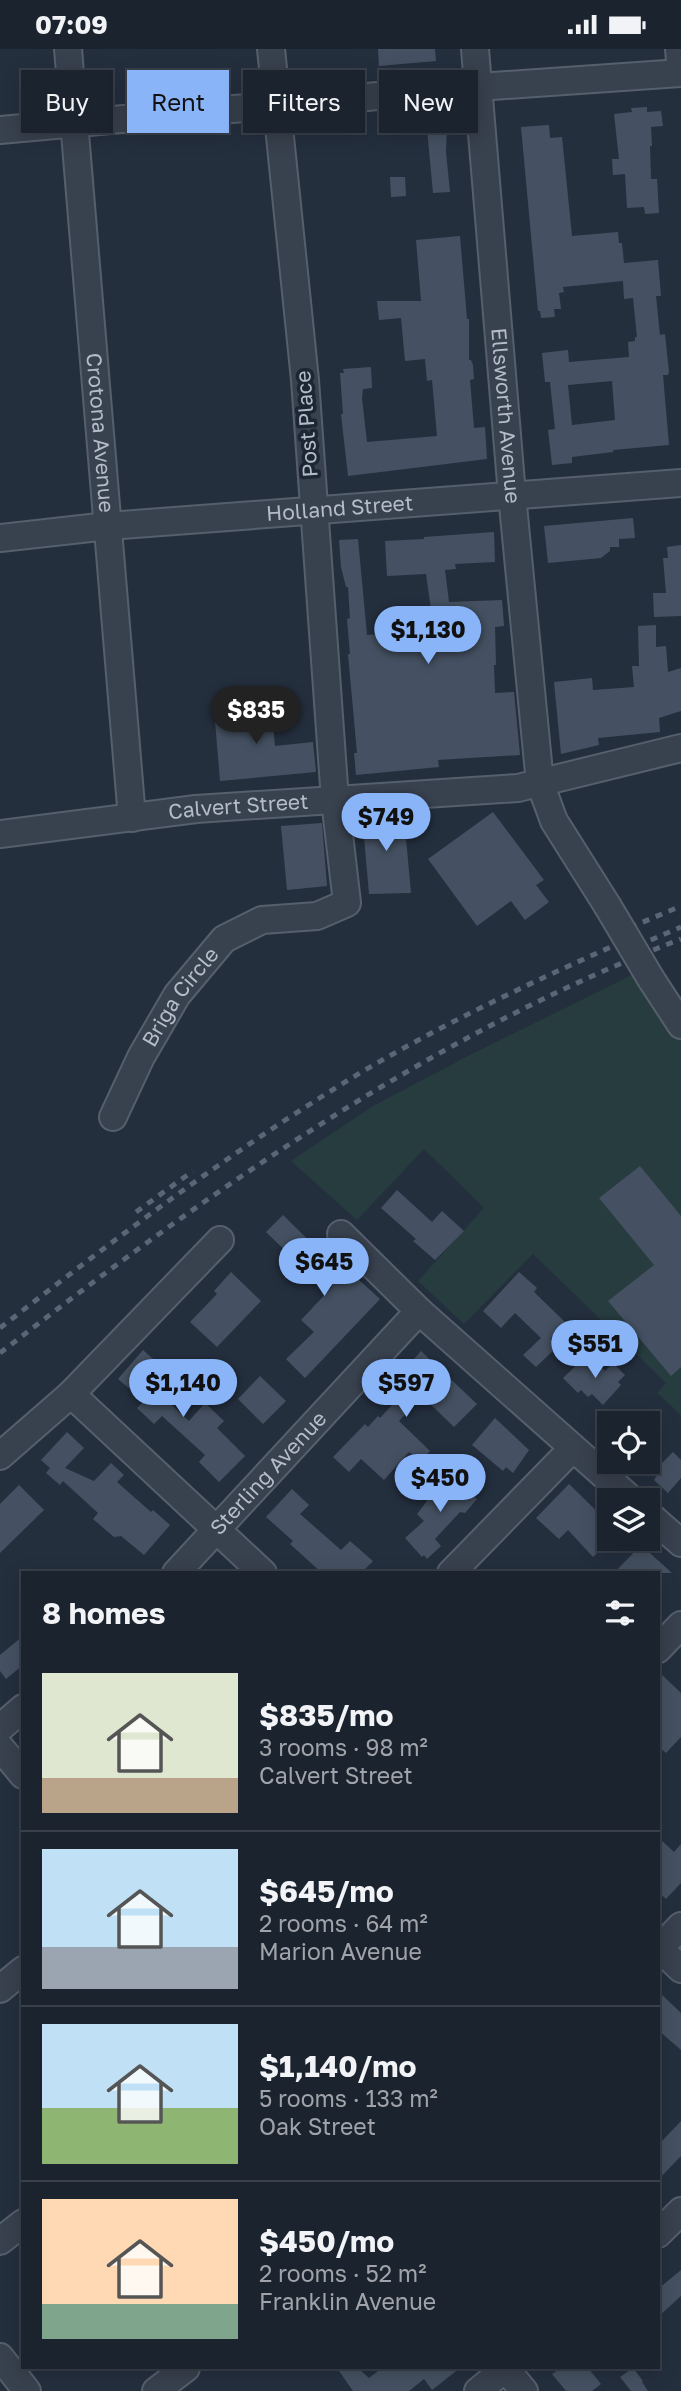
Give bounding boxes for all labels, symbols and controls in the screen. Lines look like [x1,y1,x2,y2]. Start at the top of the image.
text: 07:09 [35,9,108,40]
chip: Buy [21,70,113,133]
chip: Rent [127,70,229,133]
chip: Filters [243,70,365,133]
chip: New [379,70,478,133]
street label: Ellsworth Avenue [486,327,527,505]
street label: Crotona Avenue [81,352,121,513]
street label: Post Place [289,370,323,478]
street label: Holland Street [265,489,414,526]
pin: $1,130 [371,607,485,666]
text: $1,130 [390,615,466,643]
pin: $835 [215,687,297,746]
text: $835 [227,695,285,723]
street label: Calvert Street [167,788,309,824]
pin: $749 [345,793,427,853]
text: $749 [358,802,414,830]
street label: Briga Circle [136,941,224,1051]
pin: $645 [283,1239,365,1298]
text: $645 [295,1247,353,1275]
pin: $551 [554,1321,636,1380]
text: $551 [567,1329,623,1357]
pin: $1,140 [126,1359,240,1419]
pin: $597 [365,1359,447,1419]
text: $1,140 [145,1368,221,1396]
text: $597 [378,1368,434,1396]
street label: Sterling Avenue [204,1405,332,1540]
map controls [597,1411,660,1551]
button: locate [597,1411,660,1474]
pin: $450 [399,1455,481,1514]
text: $450 [411,1463,469,1491]
button: layers [597,1488,660,1551]
icon: filters [601,1594,639,1632]
text: 8 homes [42,1595,166,1631]
text: $835/mo [259,1697,394,1733]
icon: home [98,1701,182,1785]
text: 3 rooms · 98 m² [259,1733,428,1761]
text: Calvert Street [259,1761,413,1789]
text: $645/mo [259,1873,394,1909]
icon: home [98,1877,182,1961]
text: 2 rooms · 64 m² [259,1909,428,1937]
text: Marion Avenue [259,1937,422,1965]
text: $1,140/mo [259,2048,417,2084]
icon: home [98,2052,182,2136]
text: 5 rooms · 133 m² [259,2084,438,2112]
text: Oak Street [259,2112,376,2140]
text: $450/mo [259,2223,394,2259]
icon: home [98,2227,182,2311]
text: 2 rooms · 52 m² [259,2259,426,2287]
text: Franklin Avenue [259,2287,436,2315]

